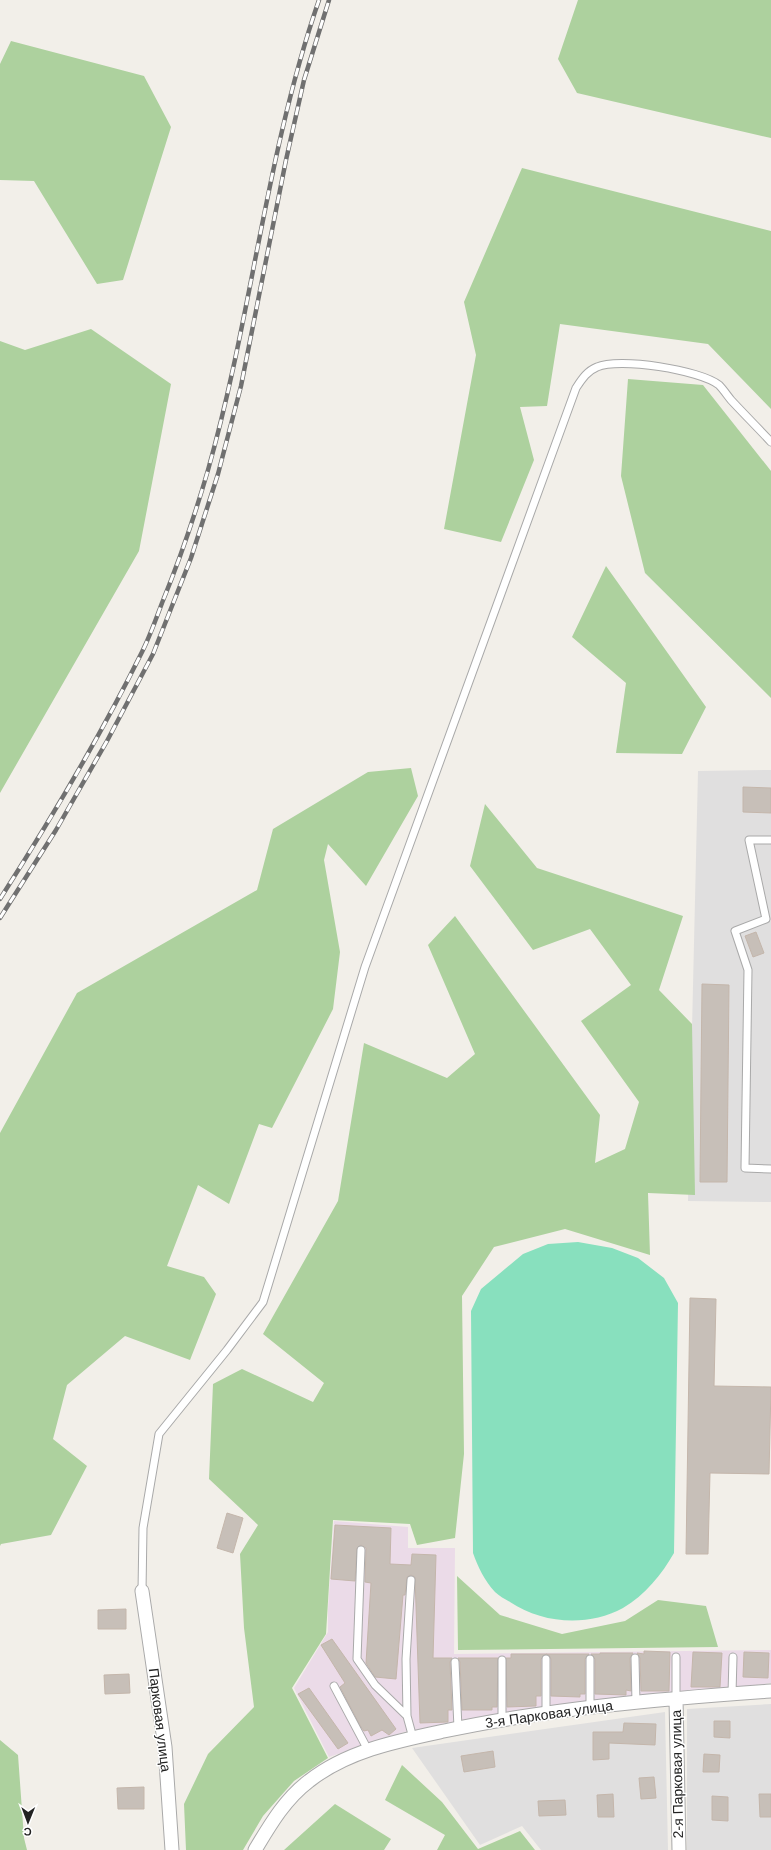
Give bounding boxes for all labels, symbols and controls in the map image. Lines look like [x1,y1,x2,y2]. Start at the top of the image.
street label: Парковая улица [146,1667,174,1773]
street label: 3-я Парковая улица [484,1697,614,1731]
street label: 2-я Парковая улица [668,1709,686,1838]
north arrow [8,1802,48,1842]
text: С [24,1826,32,1838]

